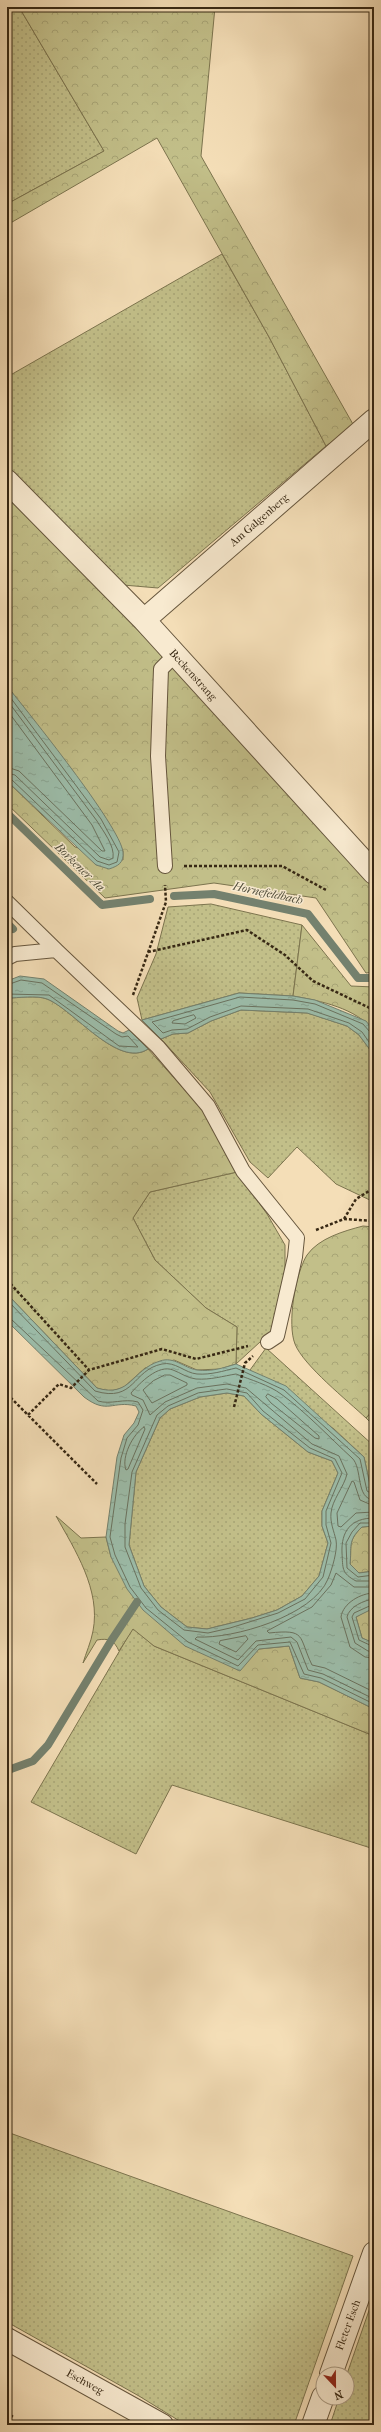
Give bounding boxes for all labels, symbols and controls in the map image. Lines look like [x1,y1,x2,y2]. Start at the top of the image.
street label: Am Galgenberg [226,491,291,550]
street label: Beckenstrang [167,647,220,703]
water label: Borkener Aa [52,839,108,894]
water label: Hornefeldbach [231,879,304,907]
street label: Fleter Esch [333,2297,363,2352]
street label: Eschweg [64,2366,106,2398]
north arrow [315,2366,355,2406]
text: N [332,2387,345,2403]

